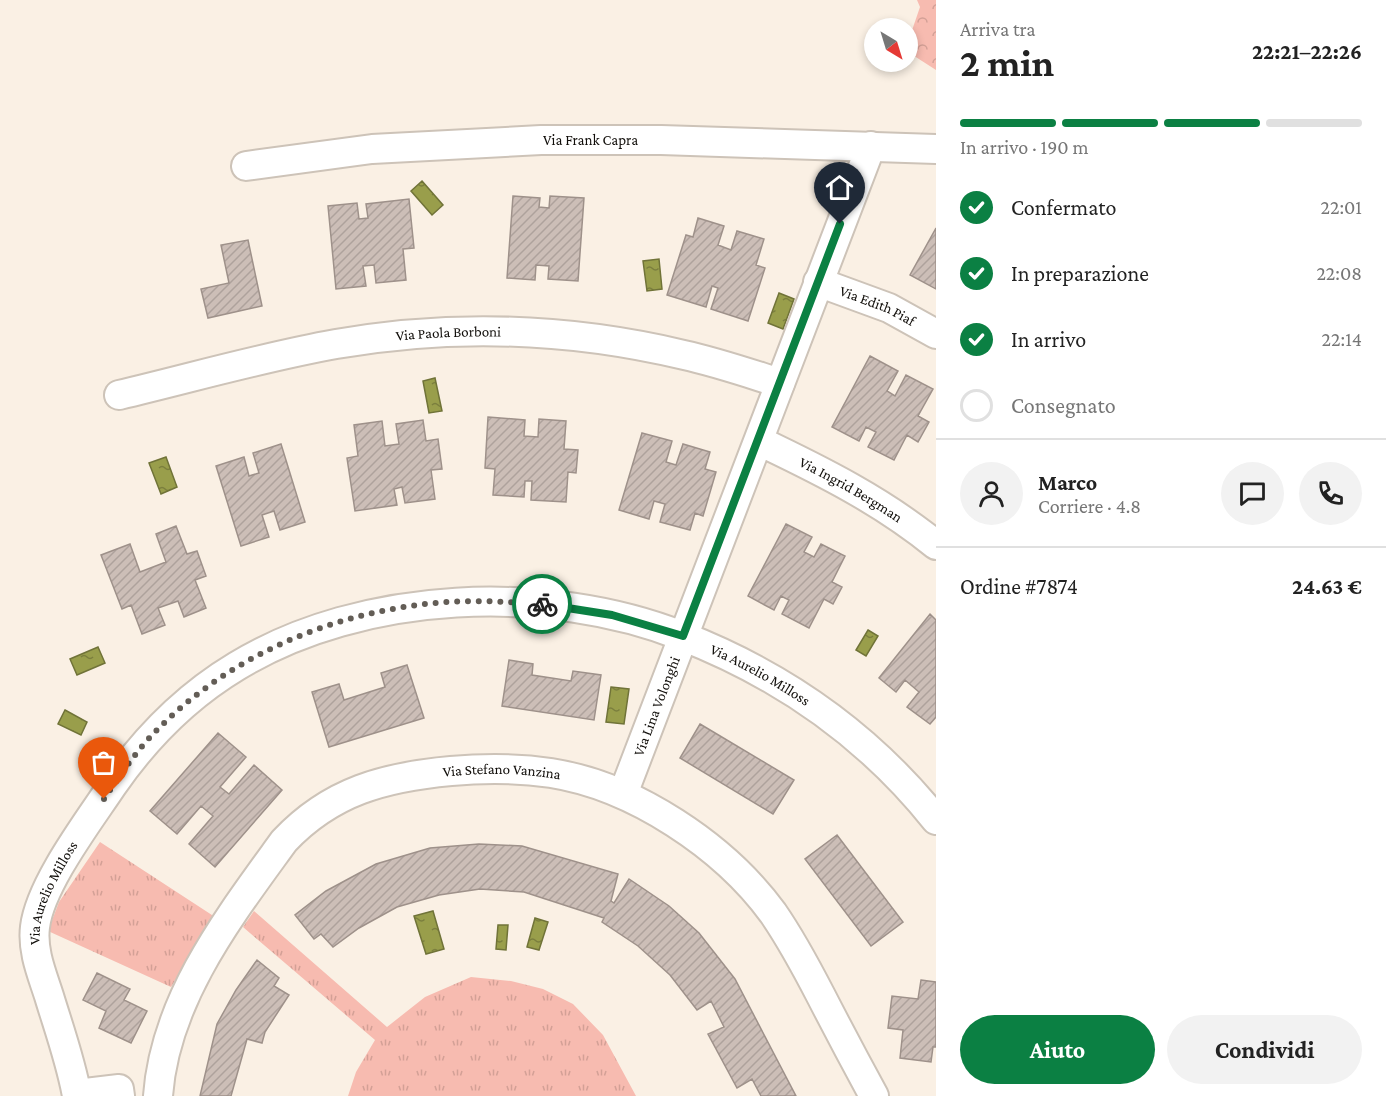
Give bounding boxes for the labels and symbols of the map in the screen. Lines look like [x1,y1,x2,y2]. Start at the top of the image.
north arrow [864,18,918,72]
street label: Via Frank Capra [543,132,638,149]
pin [814,162,865,224]
street label: Via Edith Piaf [837,283,919,330]
street label: Via Paola Borboni [395,323,501,344]
street label: Via Ingrid Bergman [797,454,905,525]
courier [512,574,572,634]
street label: Via Aurelio Milloss [708,641,813,709]
street label: Via Lina Volonghi [630,654,683,758]
pin [78,737,129,799]
street label: Via Stefano Vanzina [442,761,562,783]
street label: Via Aurelio Milloss [26,838,81,945]

